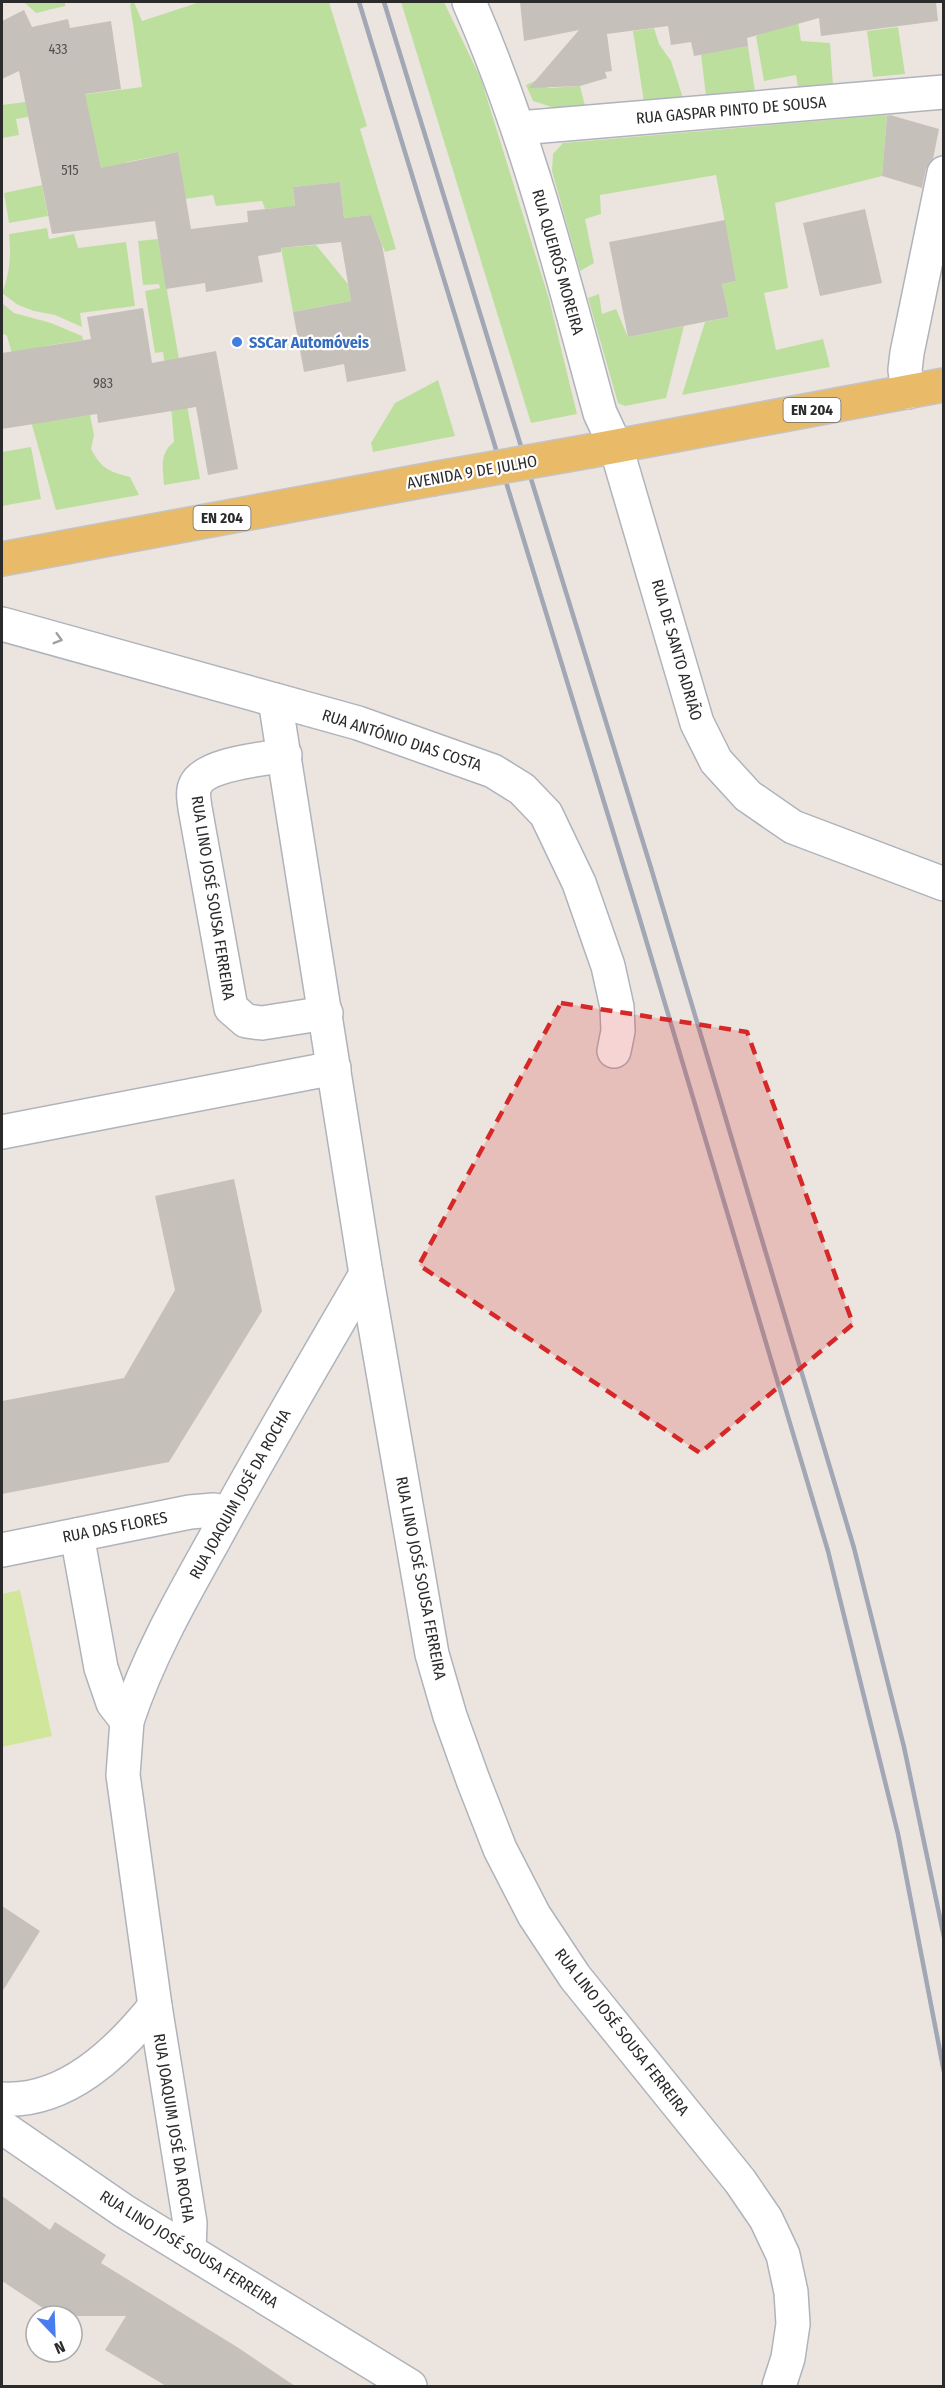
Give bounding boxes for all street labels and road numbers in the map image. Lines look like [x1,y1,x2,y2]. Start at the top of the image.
street label: RUA GASPAR PINTO DE SOUSA [635,92,827,128]
street label: RUA QUEIRÓS MOREIRA [528,187,588,337]
road number: EN 204 [784,398,840,422]
street label: AVENIDA 9 DE JULHO [405,451,539,493]
road number: EN 204 [194,506,250,530]
street label: RUA DE SANTO ADRIÃO [648,577,706,723]
street label: RUA ANTÓNIO DIAS COSTA [320,705,485,775]
street label: RUA LINO JOSÉ SOUSA FERREIRA [187,795,239,1002]
street label: RUA JOAQUIM JOSÉ DA ROCHA [185,1405,295,1582]
street label: RUA LINO JOSÉ SOUSA FERREIRA [392,1475,450,1682]
street label: RUA DAS FLORES [61,1507,169,1547]
street label: RUA LINO JOSÉ SOUSA FERREIRA [551,1945,693,2120]
street label: RUA JOAQUIM JOSÉ DA ROCHA [150,2032,198,2224]
street label: RUA LINO JOSÉ SOUSA FERREIRA [96,2186,282,2312]

